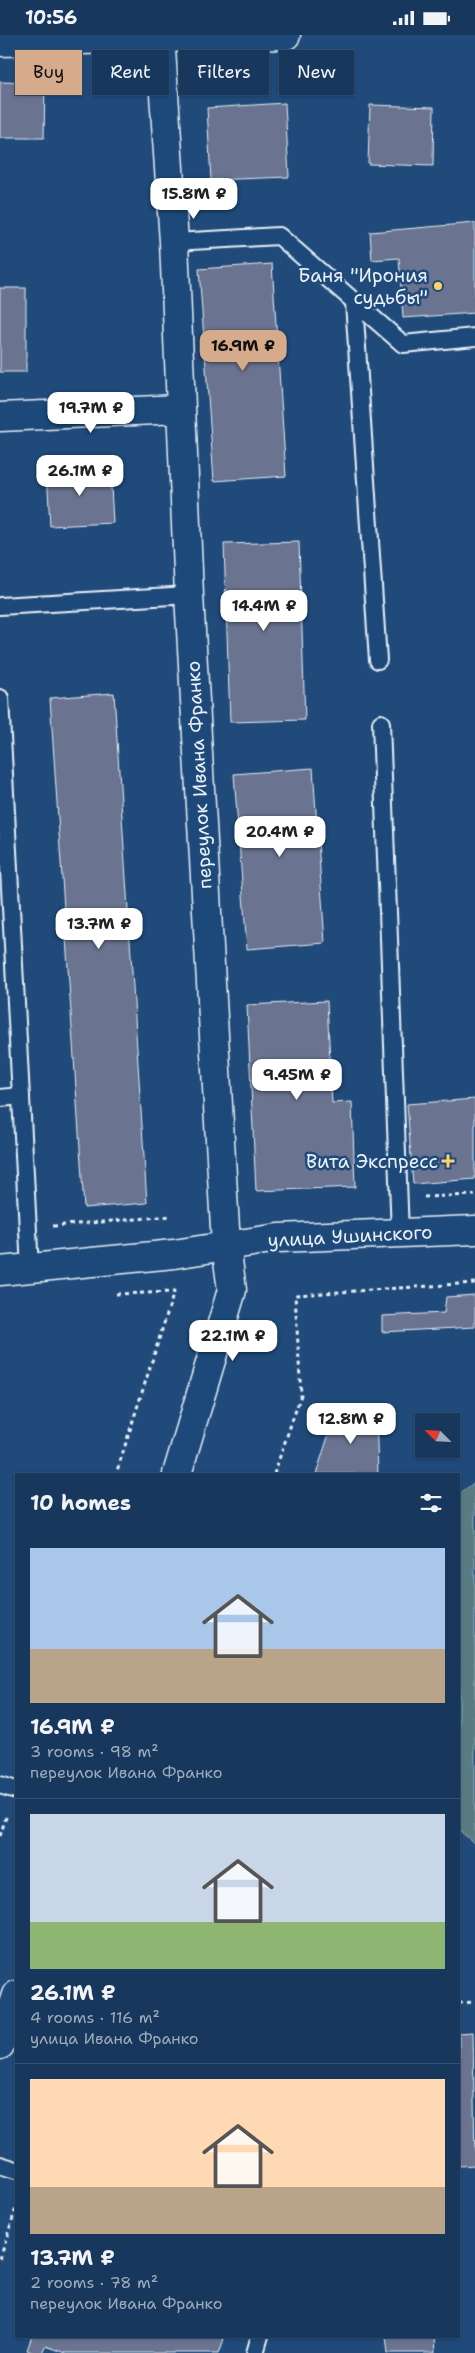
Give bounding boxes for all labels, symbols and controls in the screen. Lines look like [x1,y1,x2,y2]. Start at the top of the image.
text: 10:56 [25,5,77,30]
chip: Buy [15,50,82,95]
chip: Rent [92,50,169,95]
chip: Filters [179,50,269,95]
chip: New [279,50,354,95]
pin: 15.8M ₽ [148,177,240,220]
text: 15.8M ₽ [161,183,227,204]
place label: Баня "Ирония судьбы" [298,263,428,310]
marker: Баня "Ирония судьбы" [432,280,444,292]
pin: 16.9M ₽ [197,329,289,372]
text: 16.9M ₽ [211,335,275,356]
pin: 19.7M ₽ [45,391,137,434]
text: 19.7M ₽ [58,397,124,418]
pin: 26.1M ₽ [34,455,126,497]
text: 26.1M ₽ [47,460,113,481]
pin: 14.4M ₽ [218,589,310,632]
text: 14.4M ₽ [231,595,297,616]
street label: переулок Ивана Франко [181,660,217,890]
pin: 20.4M ₽ [234,815,326,858]
text: 20.4M ₽ [245,821,315,842]
pin: 13.7M ₽ [53,907,145,950]
text: 13.7M ₽ [67,913,131,934]
pin: 9.45M ₽ [251,1059,343,1101]
text: 9.45M ₽ [263,1064,331,1085]
place label: Вита Экспресс [306,1149,438,1174]
marker: Вита Экспресс [442,1155,454,1167]
street label: улица Ушинского [267,1219,433,1253]
pin: 22.1M ₽ [187,1319,279,1362]
text: 22.1M ₽ [200,1325,266,1346]
pin: 12.8M ₽ [305,1403,397,1445]
text: 12.8M ₽ [318,1408,384,1429]
north arrow [415,1413,460,1457]
map controls [415,1413,460,1458]
text: 10 homes [30,1489,131,1517]
icon: filters [417,1489,445,1517]
icon: home [193,1581,283,1671]
text: 16.9M ₽ [30,1713,115,1741]
text: 3 rooms · 98 m² [30,1741,159,1762]
text: переулок Ивана Франко [30,1762,222,1783]
icon: home [193,1846,283,1936]
text: 26.1M ₽ [30,1979,116,2007]
text: 4 rooms · 116 m² [30,2007,160,2028]
text: улица Ивана Франко [30,2028,199,2049]
icon: home [193,2111,283,2201]
text: 13.7M ₽ [30,2244,115,2272]
text: 2 rooms · 78 m² [30,2272,158,2293]
text: переулок Ивана Франко [30,2293,222,2314]

